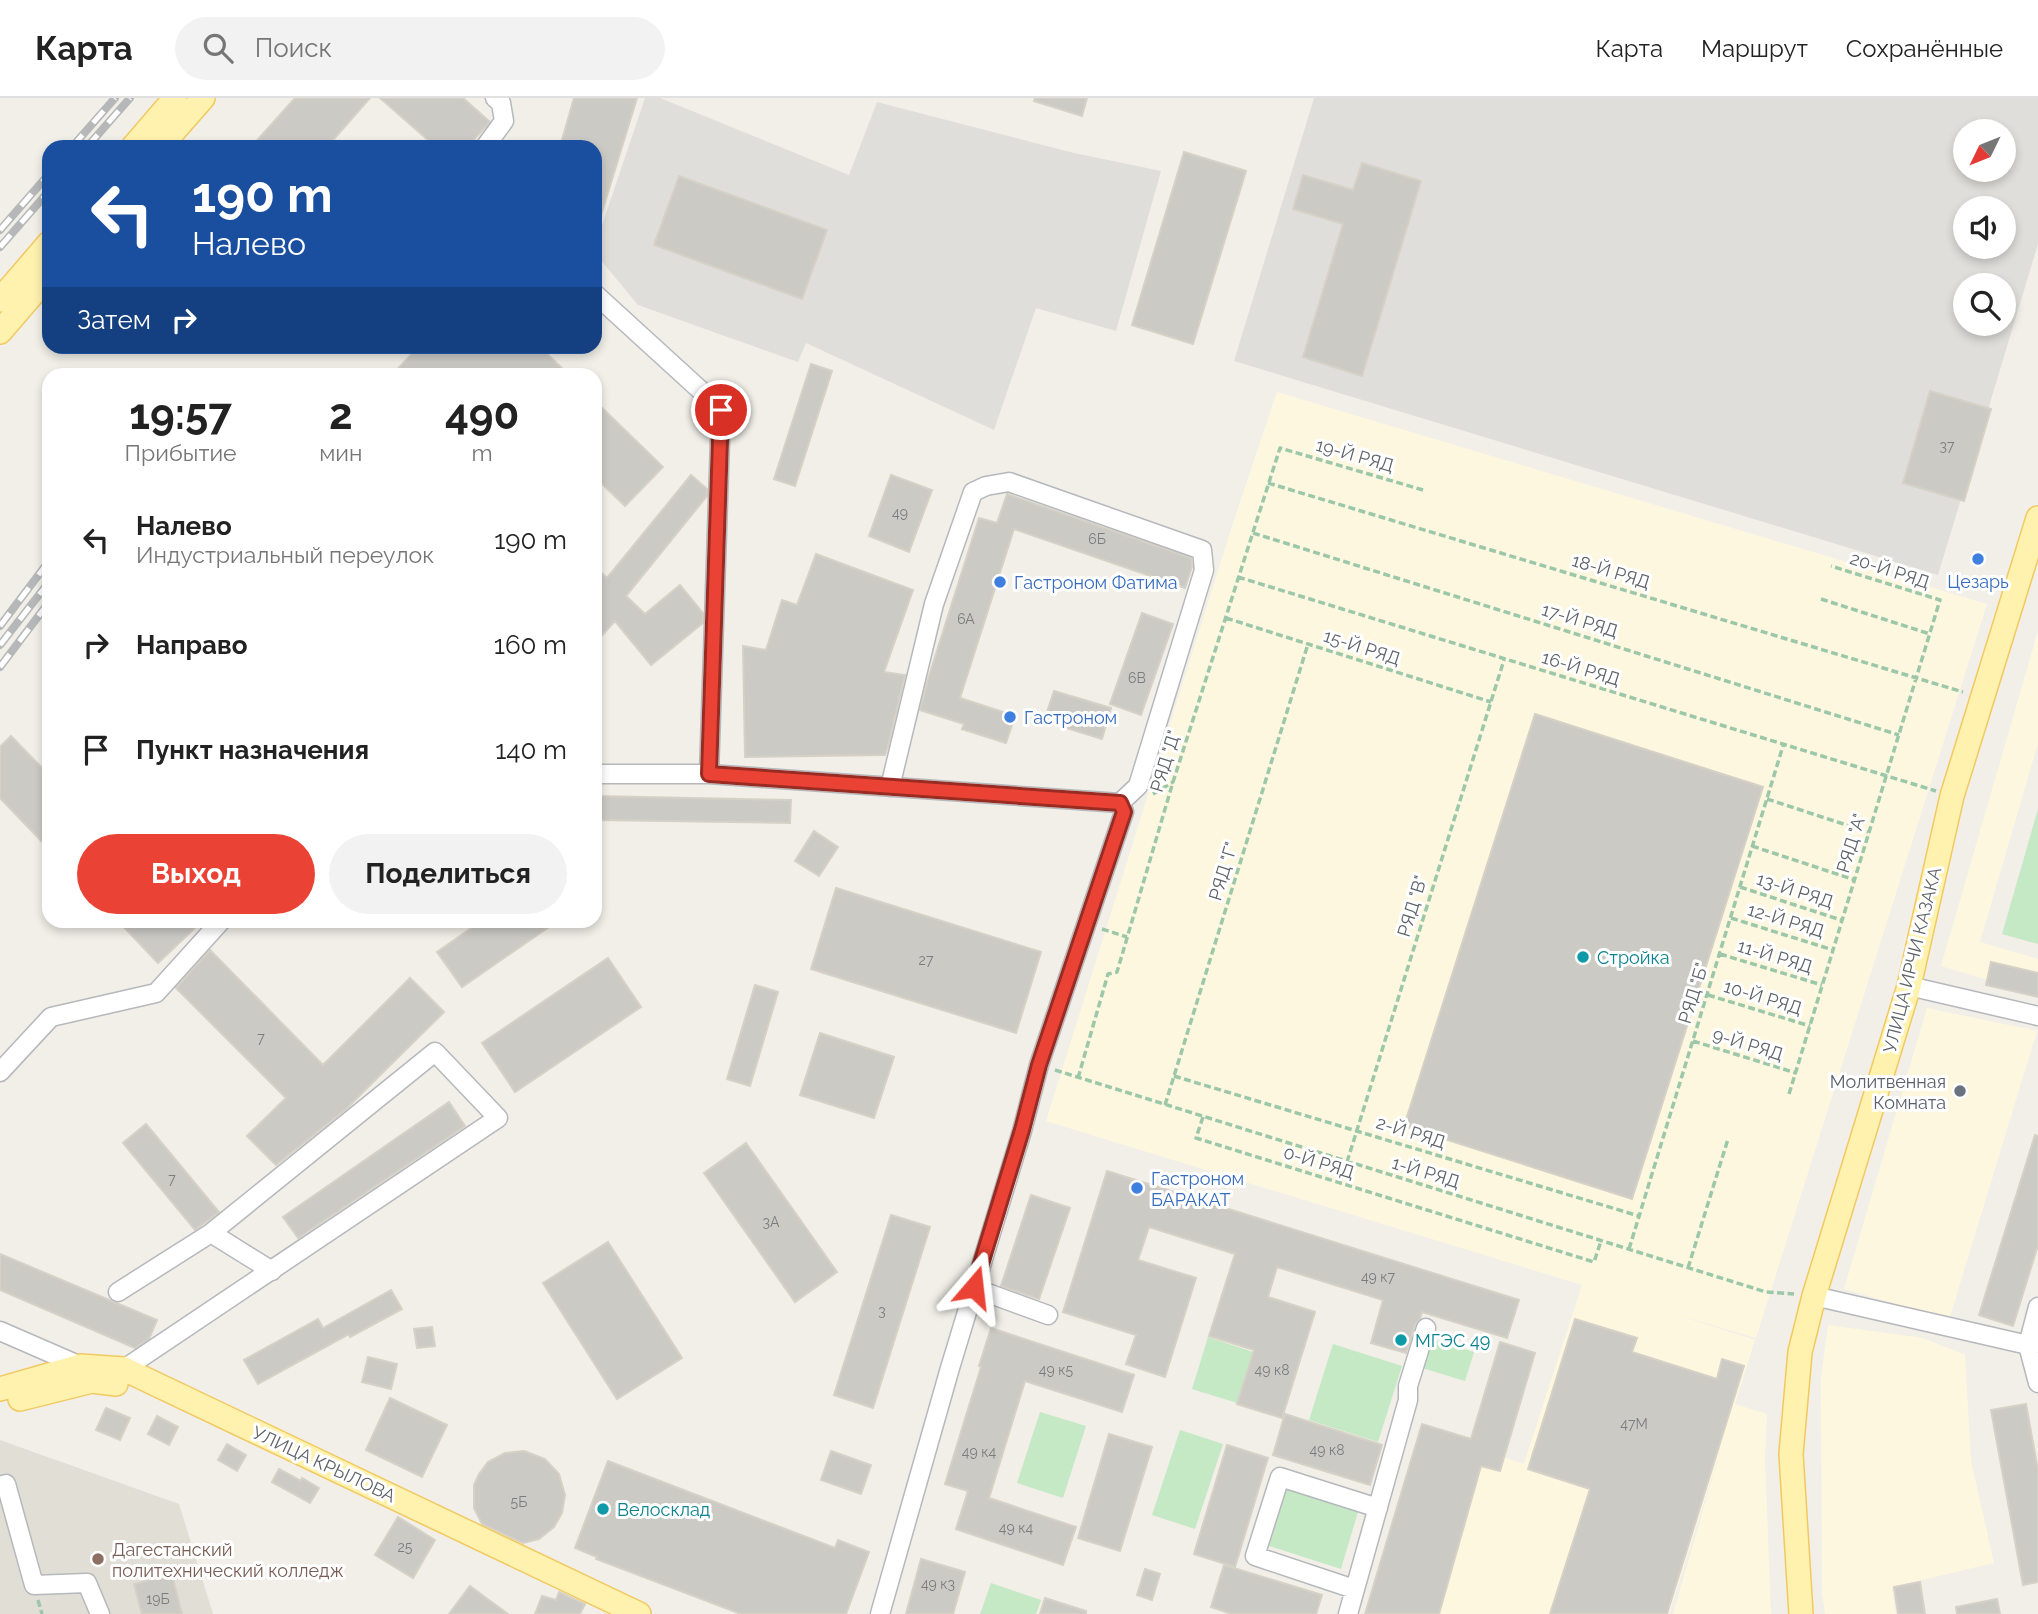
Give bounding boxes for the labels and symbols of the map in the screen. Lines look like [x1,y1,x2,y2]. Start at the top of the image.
north arrow [1953,119,2016,182]
pin [691,380,751,440]
street label: 19-Й РЯД [1314,434,1396,476]
house number: 37 [1940,438,1955,454]
house number: 49 [892,505,908,521]
house number: 6Б [1088,531,1106,547]
street label: 20-Й РЯД [1848,547,1932,593]
street label: 18-Й РЯД [1569,549,1653,593]
marker: Цезарь [1970,551,1986,567]
place label: Цезарь [1947,571,2009,592]
place label: Гастроном Фатима [1014,572,1178,593]
marker: Гастроном Фатима [992,574,1008,590]
street label: 17-Й РЯД [1539,598,1621,642]
house number: 6А [957,611,975,627]
street label: 15-Й РЯД [1321,625,1403,669]
street label: 16-Й РЯД [1539,646,1623,690]
house number: 6В [1128,670,1146,686]
place label: Гастроном [1024,707,1117,728]
marker: Гастроном [1002,709,1018,725]
street label: РЯД "Д" [1146,728,1184,794]
street label: РЯД "А" [1832,811,1870,875]
street label: РЯД "Г" [1204,839,1242,903]
street label: УЛИЦА ИРЧИ КАЗАКА [1879,865,1945,1055]
street label: 13-Й РЯД [1754,868,1836,912]
street label: РЯД "В" [1393,873,1431,939]
street label: 12-Й РЯД [1745,898,1827,942]
street label: 11-Й РЯД [1735,935,1815,977]
place label: Стройка [1597,947,1670,968]
marker: Стройка [1575,949,1591,965]
house number: 27 [919,952,934,968]
street label: РЯД "Б" [1674,960,1712,1026]
street label: 10-Й РЯД [1721,975,1805,1019]
street label: 9-Й РЯД [1710,1023,1786,1065]
house number: 7 [257,1030,265,1046]
place label: Молитвенная Комната [1830,1071,1946,1113]
marker: Молитвенная Комната [1952,1083,1968,1099]
street label: 2-Й РЯД [1374,1112,1448,1152]
street label: 0-Й РЯД [1281,1141,1357,1183]
street label: 1-Й РЯД [1390,1152,1462,1192]
place label: Гастроном БАРАКАТ [1151,1168,1244,1210]
house number: 7 [168,1171,176,1187]
marker: Гастроном БАРАКАТ [1129,1180,1145,1196]
house number: 3А [763,1214,780,1230]
position arrow [937,1250,1011,1324]
house number: 49 к7 [1361,1269,1396,1285]
house number: 3 [878,1303,886,1319]
place label: МГЭС 49 [1415,1330,1490,1351]
marker: МГЭС 49 [1393,1332,1409,1348]
house number: 49 к5 [1039,1362,1074,1378]
house number: 49 к8 [1255,1362,1290,1378]
house number: 47М [1620,1416,1648,1432]
street label: УЛИЦА КРЫЛОВА [249,1422,399,1506]
house number: 49 к8 [1310,1442,1345,1458]
house number: 49 к4 [962,1444,997,1460]
house number: 5Б [511,1494,527,1510]
place label: Велосклад [617,1499,710,1520]
marker: Велосклад [595,1501,611,1517]
house number: 49 к4 [999,1520,1034,1536]
place label: Дагестанский политехнический колледж [112,1539,344,1581]
house number: 25 [398,1539,413,1555]
marker: Дагестанский политехнический колледж [90,1551,106,1567]
house number: 49 к3 [921,1576,955,1592]
house number: 19Б [146,1591,170,1607]

